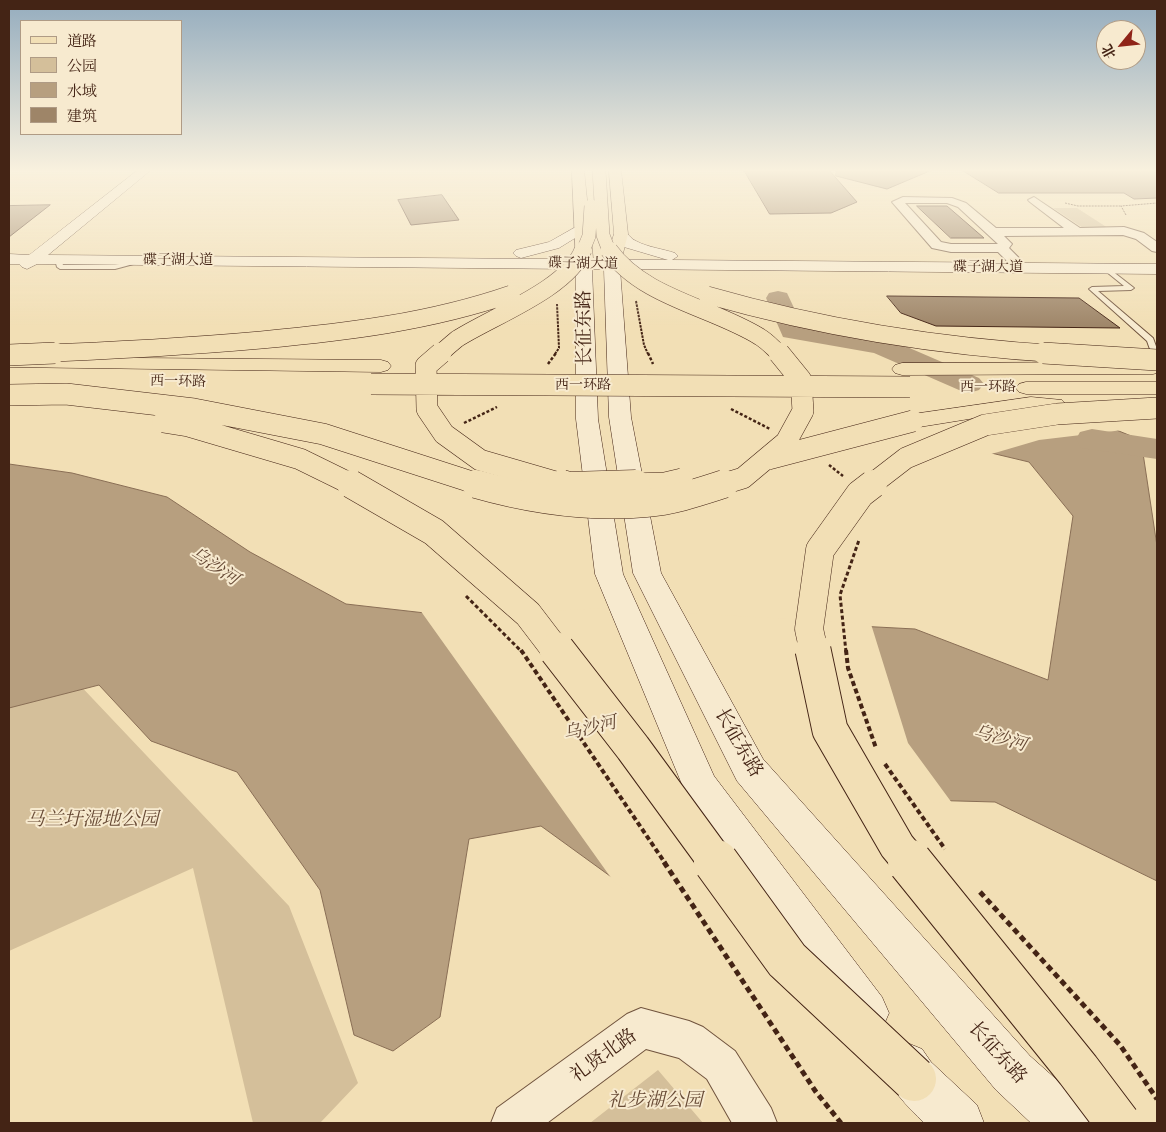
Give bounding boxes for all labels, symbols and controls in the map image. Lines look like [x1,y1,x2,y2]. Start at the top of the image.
legend [20,20,182,135]
north arrow [1096,20,1146,70]
text: 道路 [67,30,97,51]
text: 北 [1097,41,1121,62]
text: 公园 [67,55,97,76]
text: 水域 [67,80,97,101]
text: 建筑 [67,105,97,126]
street label: 碟子湖大道 [143,252,213,268]
street label: 碟子湖大道 [548,255,618,273]
street label: 碟子湖大道 [953,259,1023,275]
street label: 长征东路 [573,290,597,366]
street label: 西一环路 [150,373,206,391]
street label: 西一环路 [555,377,611,393]
street label: 西一环路 [960,379,1016,395]
water label: 乌沙河 [185,543,243,591]
street label: 长征东路 [709,704,767,782]
water label: 乌沙河 [561,712,619,746]
water label: 乌沙河 [971,721,1029,757]
park label: 马兰圩湿地公园 [26,809,158,831]
street label: 长征东路 [963,1017,1031,1089]
street label: 礼贤北路 [567,1024,641,1088]
park label: 礼步湖公园 [608,1090,702,1112]

